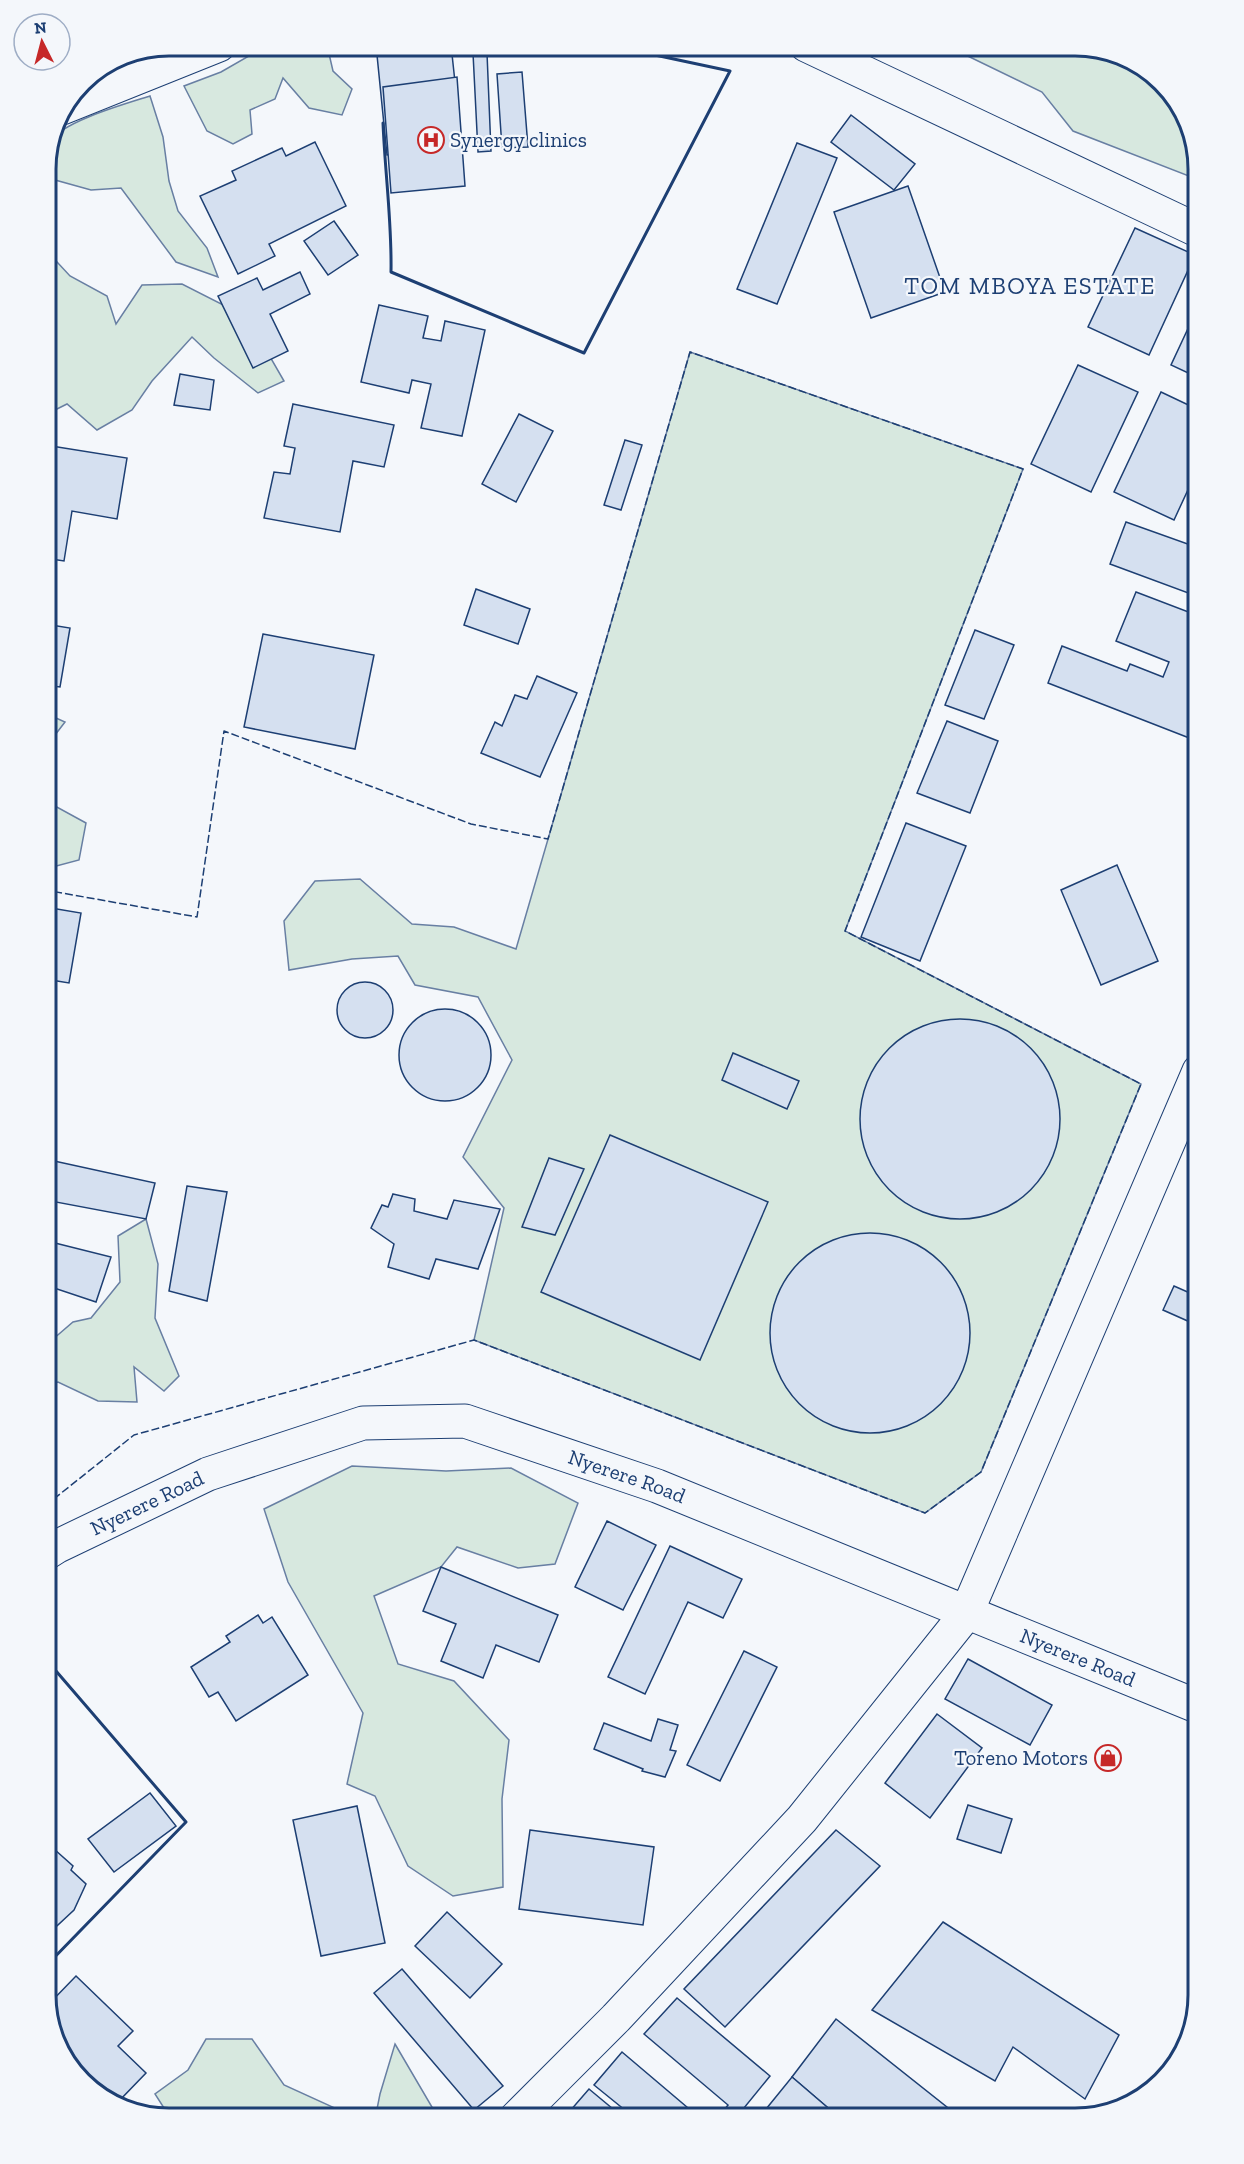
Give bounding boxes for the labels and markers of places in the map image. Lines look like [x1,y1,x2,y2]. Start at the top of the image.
hospital icon: Synergy clinics [416,125,446,155]
place label: Synergy clinics [450,127,587,152]
shop icon: Toreno Motors [1093,1743,1123,1773]
place label: Toreno Motors [954,1745,1088,1770]

